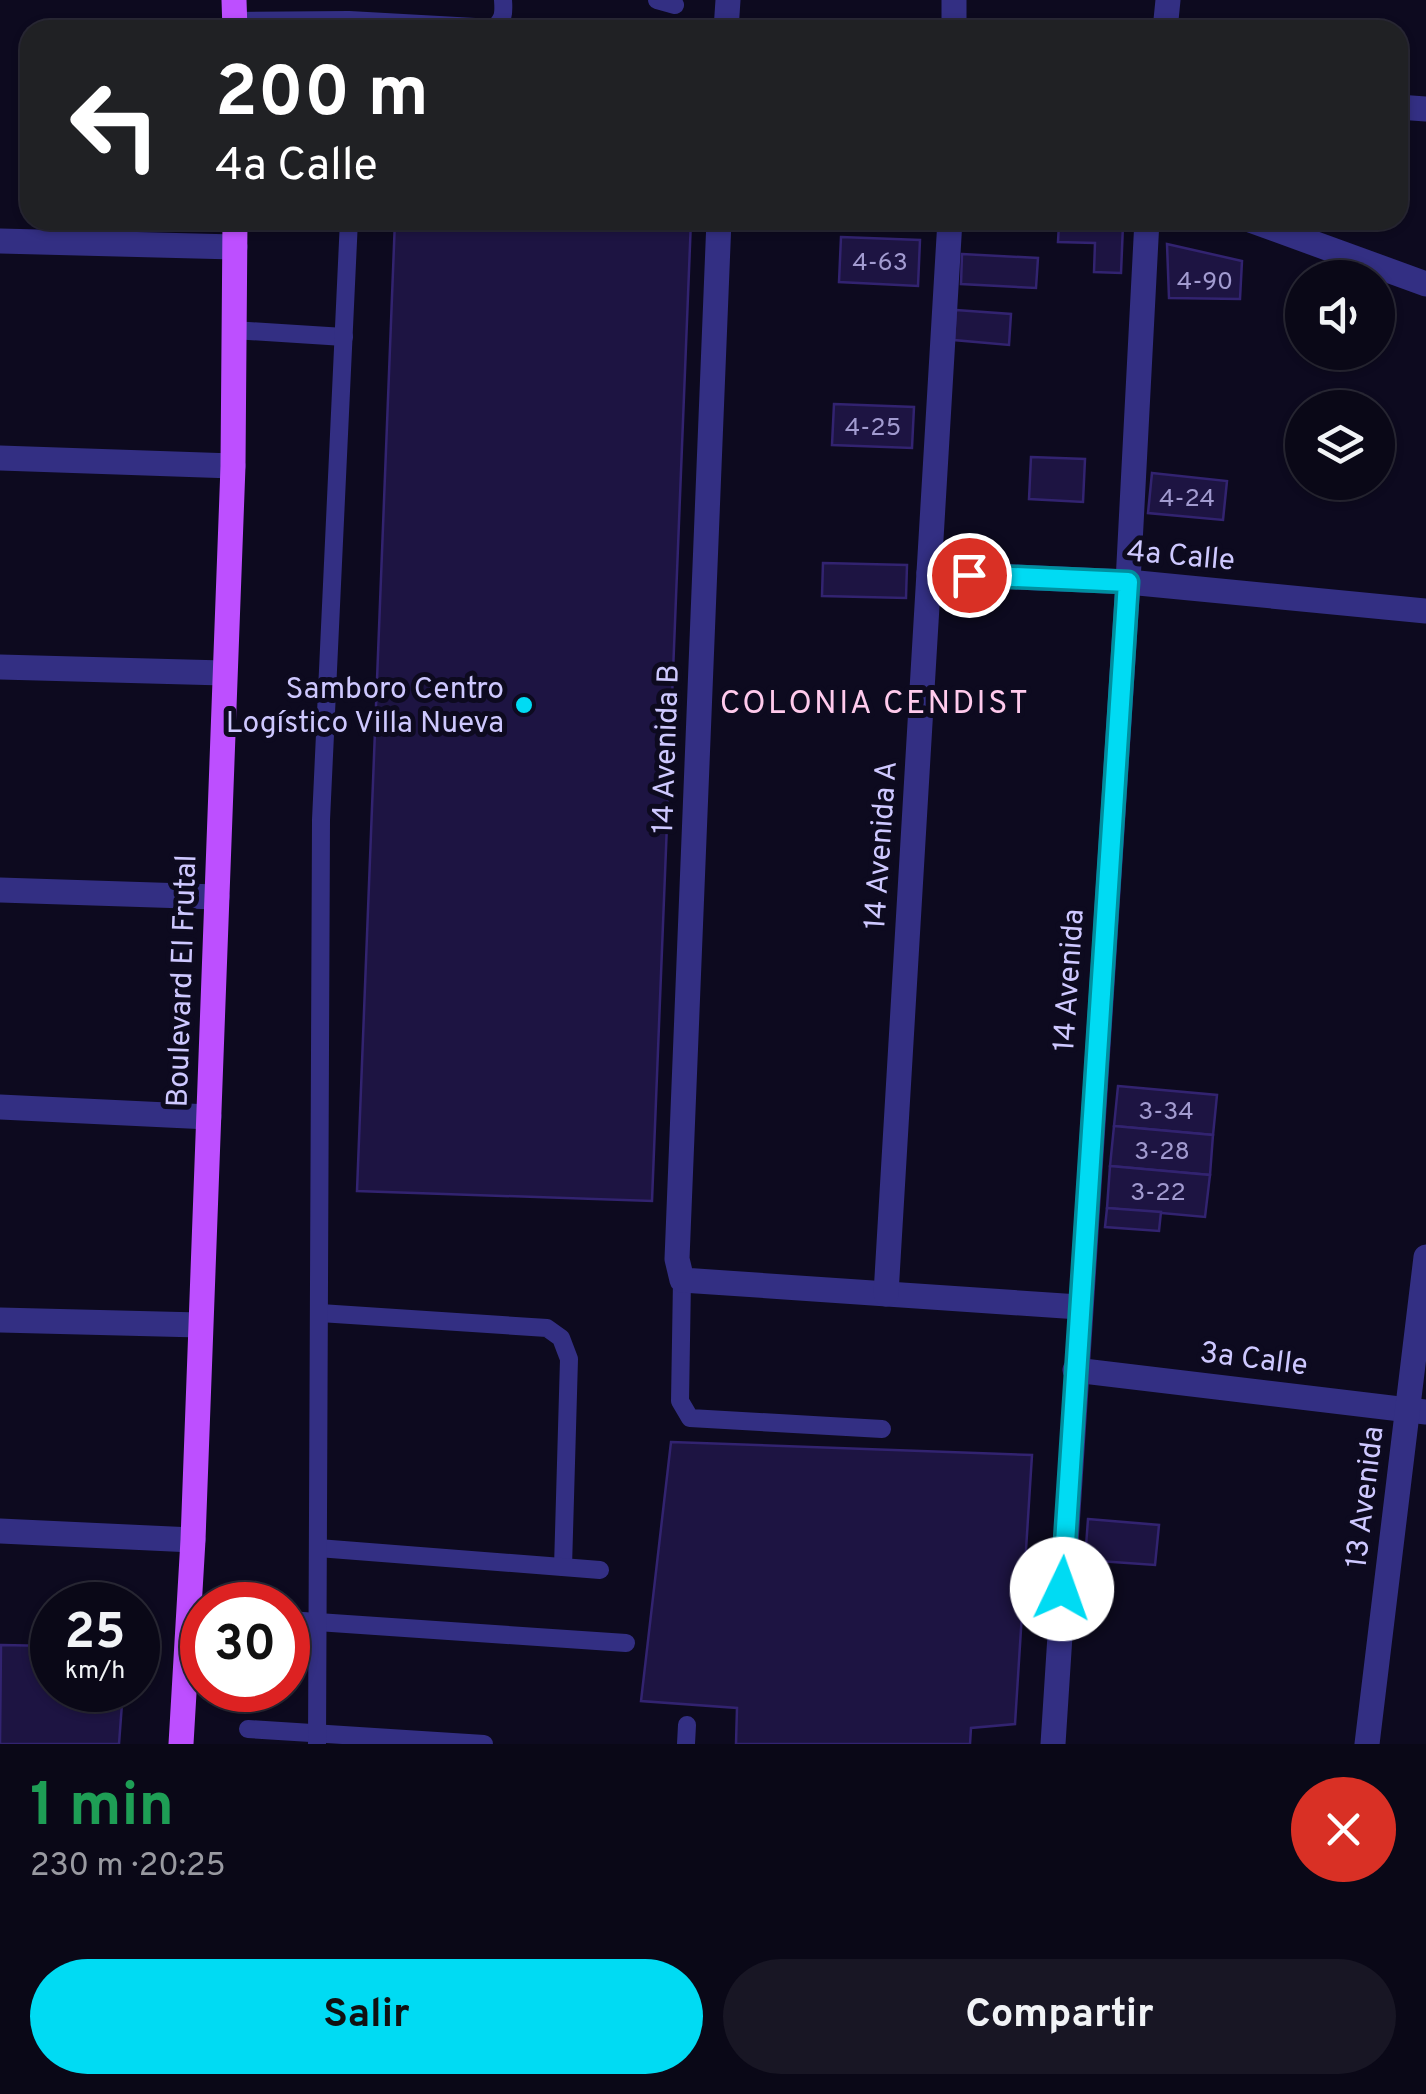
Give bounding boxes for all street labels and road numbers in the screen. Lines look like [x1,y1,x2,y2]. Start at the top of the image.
street label: 4a Calle [1125,534,1236,581]
street label: 14 Avenida B [646,664,689,834]
street label: 14 Avenida A [858,760,907,931]
street label: Boulevard El Frutal [161,854,206,1108]
street label: 14 Avenida [1047,908,1094,1053]
street label: 3a Calle [1198,1336,1310,1385]
street label: 13 Avenida [1339,1424,1394,1570]

